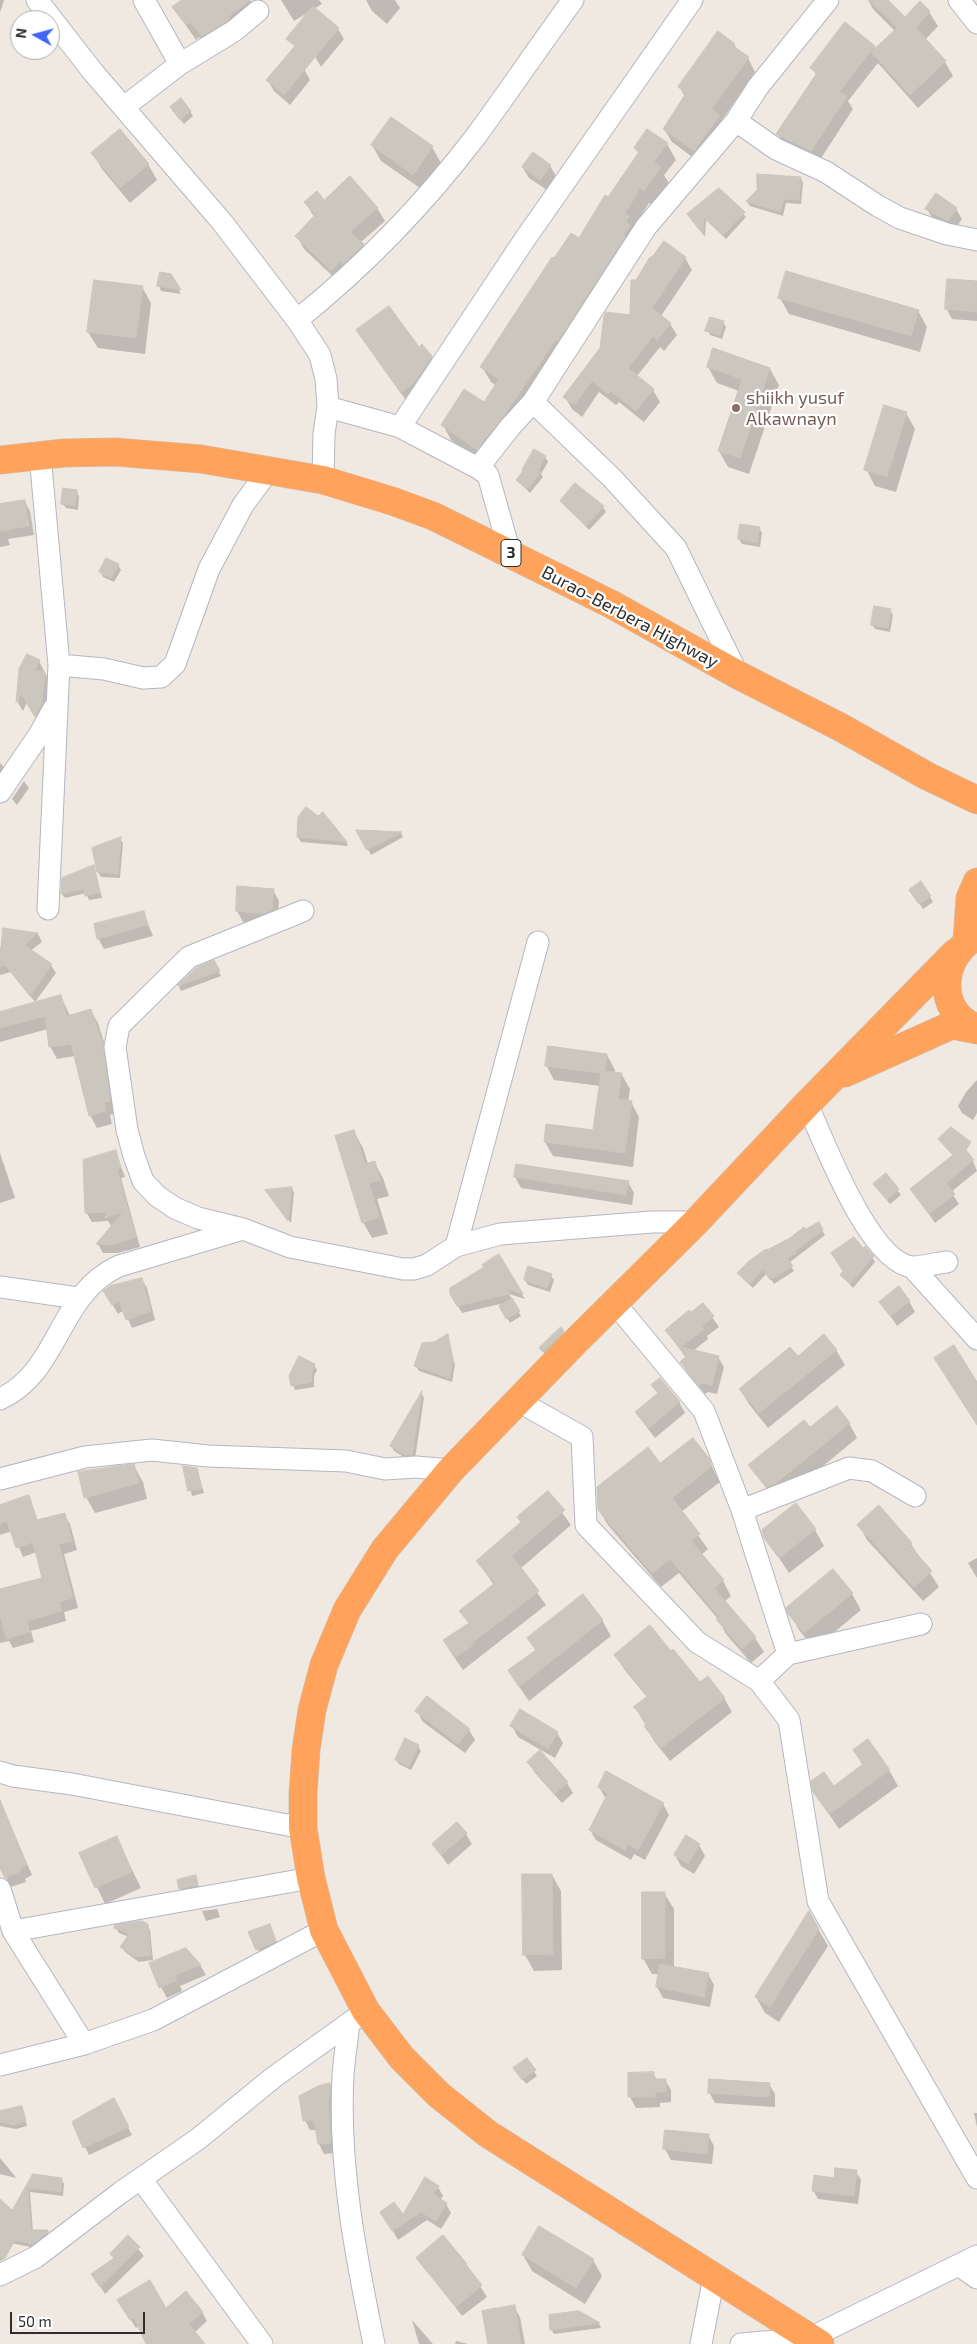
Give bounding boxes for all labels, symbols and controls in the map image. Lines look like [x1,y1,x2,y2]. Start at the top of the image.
north arrow [10,10,60,60]
text: N [12,27,30,39]
place label: shiikh yusuf Alkawnayn [746,387,844,429]
marker: shiikh yusuf Alkawnayn [730,402,742,414]
road number: 3 [501,540,521,566]
street label: Burao-Berbera Highway [538,561,722,673]
scale bar [12,2302,148,2334]
text: 50 m [18,2312,52,2330]

